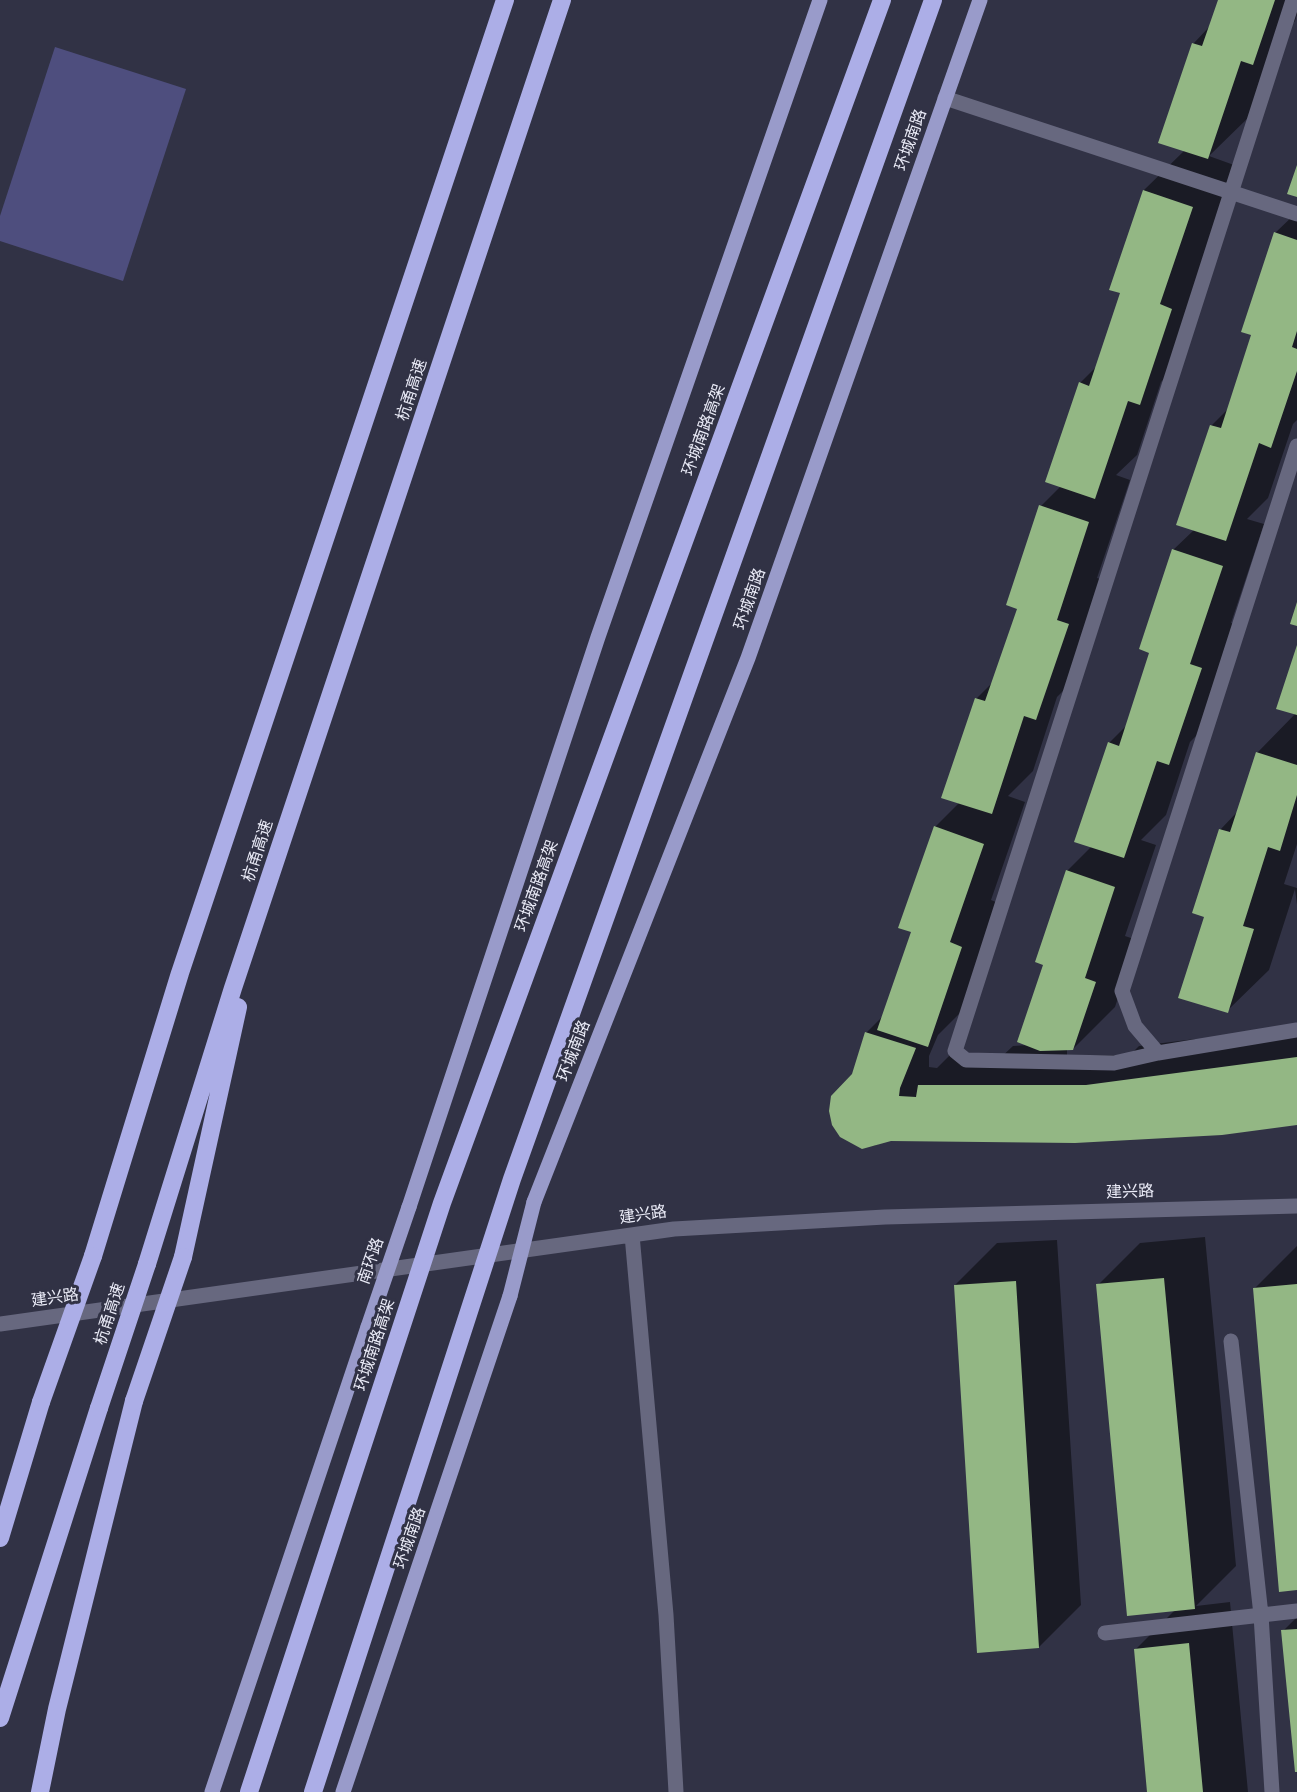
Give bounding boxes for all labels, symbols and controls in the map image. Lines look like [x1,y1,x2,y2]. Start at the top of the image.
street label: 环城南路 [892,107,930,173]
street label: 杭甬高速 [393,357,431,423]
street label: 环城南路高架 [679,382,729,478]
street label: 环城南路 [731,566,769,632]
street label: 杭甬高速 [239,818,277,884]
street label: 环城南路高架 [512,838,562,934]
street label: 环城南路 [554,1018,594,1084]
street label: 建兴路 [1106,1182,1154,1202]
street label: 建兴路 [618,1202,668,1228]
street label: 南环路 [354,1235,388,1287]
street label: 杭甬高速 [91,1281,129,1347]
street label: 建兴路 [30,1285,80,1311]
street label: 环城南路高架 [351,1296,399,1394]
street label: 环城南路 [391,1505,429,1571]

